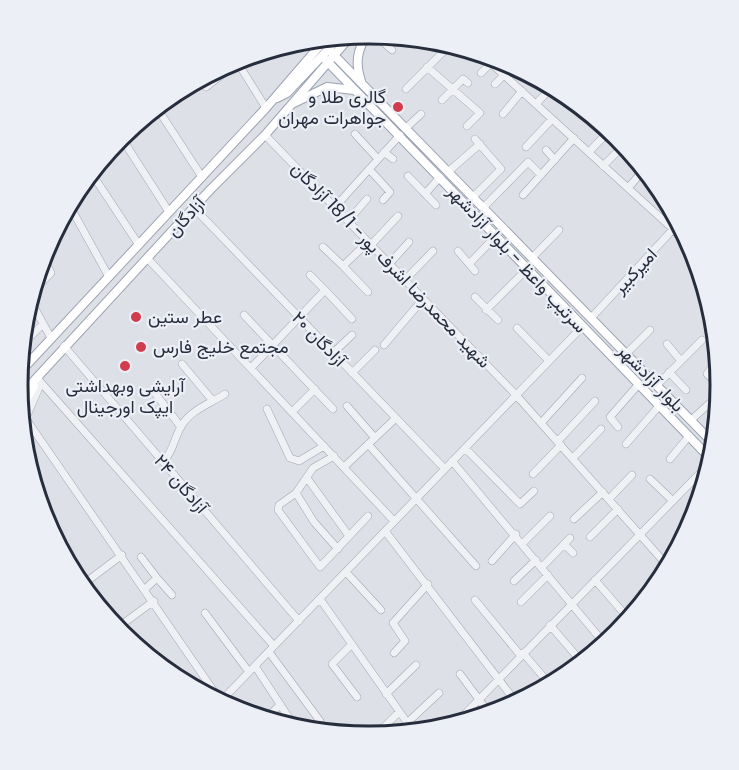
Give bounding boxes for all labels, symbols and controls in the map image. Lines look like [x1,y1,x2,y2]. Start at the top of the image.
place label: گالری طلا و جواهرات مهران [278,84,386,130]
marker: گالری طلا و جواهرات مهران [391,100,405,114]
street label: شهید محمدرضا اشرف پور- 18/1 آزادگان [286,156,497,373]
street label: سرتیپ واعظ - بلوار آزادشهر [441,178,593,338]
street label: آزادگان [161,190,212,242]
street label: امیرکبیر [606,242,662,300]
place label: عطر ستین [148,304,222,329]
street label: ۲۰ آزادگان [287,305,353,373]
marker: عطر ستین [129,310,143,324]
place label: مجتمع خلیج فارس [153,334,289,359]
street label: بلوار آزادشهر [612,337,690,417]
marker: مجتمع خلیج فارس [134,340,148,354]
marker: آرایشی وبهداشتی ایپک اورجینال [118,359,132,373]
place label: آرایشی وبهداشتی ایپک اورجینال [66,373,186,419]
street label: ۲۴ آزادگان [149,449,215,520]

